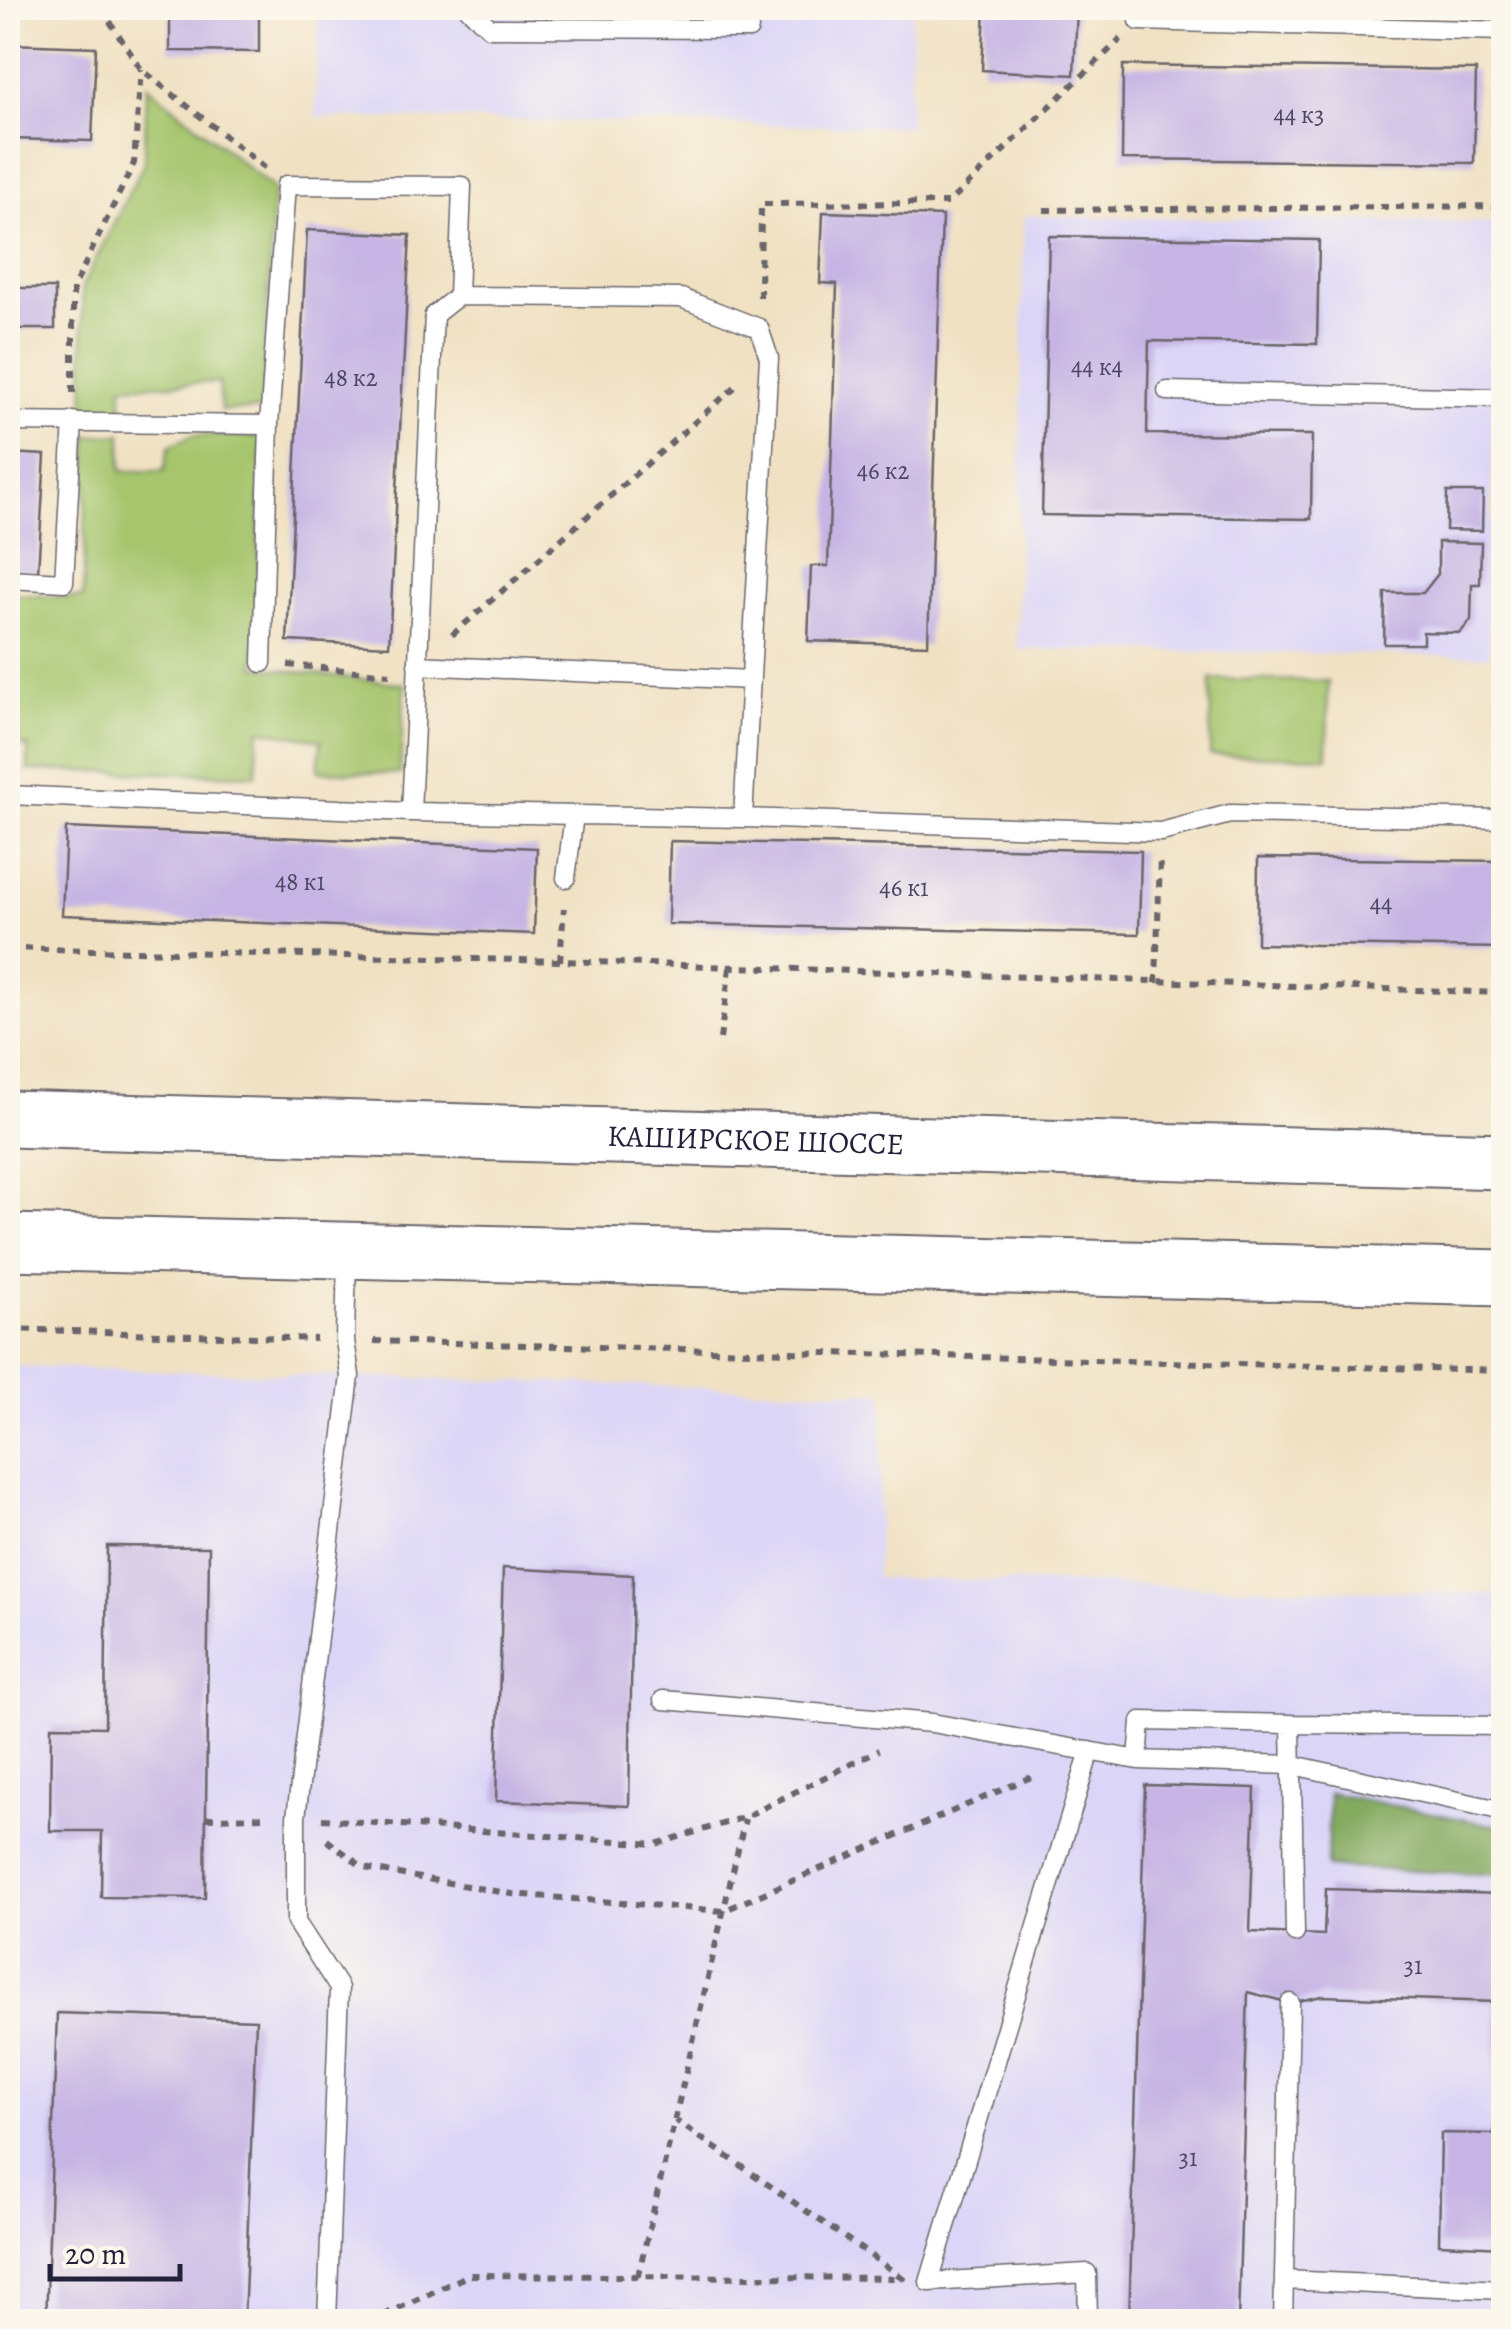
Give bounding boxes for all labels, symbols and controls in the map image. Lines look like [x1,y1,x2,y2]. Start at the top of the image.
house number: 44 к3 [1274,98,1324,132]
house number: 44 к4 [1071,350,1123,384]
house number: 48 к2 [324,361,378,395]
house number: 46 к2 [857,454,909,488]
house number: 48 к1 [275,865,325,899]
house number: 46 к1 [879,871,929,905]
house number: 44 [1370,887,1392,921]
street label: КАШИРСКОЕ ШОССЕ [607,1116,905,1164]
house number: 31 [1404,1949,1422,1983]
house number: 31 [1179,2141,1197,2175]
scale bar [50,2219,180,2281]
text: 20 m [65,2234,126,2274]

